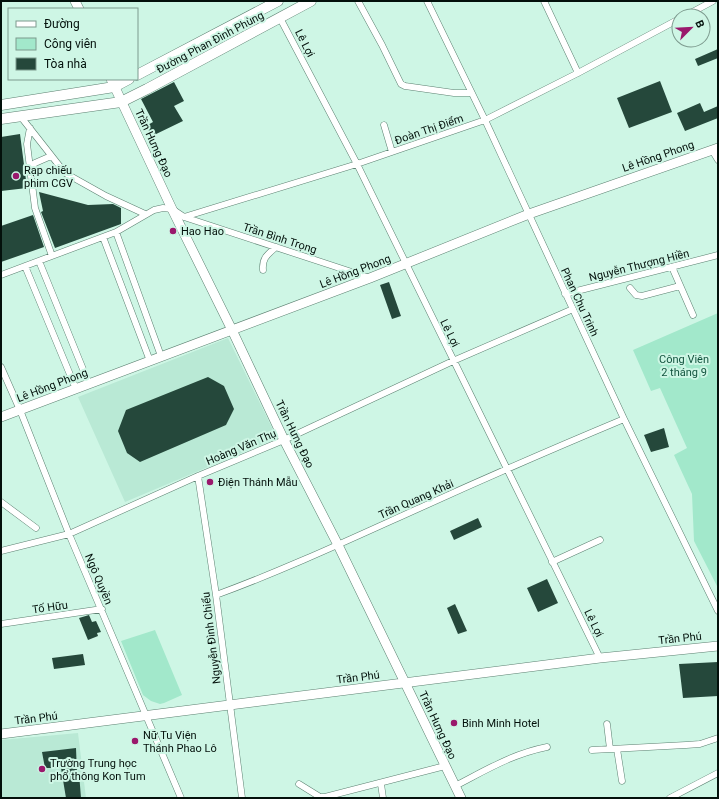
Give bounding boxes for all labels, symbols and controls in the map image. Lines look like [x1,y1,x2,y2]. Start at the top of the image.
legend [8,8,138,80]
north arrow [671,8,711,48]
street label: Đường Phan Đình Phùng [154,9,266,76]
text: Đường [44,17,80,31]
text: B [692,18,707,30]
street label: Lê Lợi [292,27,317,59]
text: Công viên [44,37,97,51]
text: Tòa nhà [44,57,87,71]
street label: Trần Hưng Đạo [132,107,175,179]
street label: Đoàn Thị Điểm [393,112,465,147]
street label: Lê Hồng Phong [621,138,696,175]
place label: Rạp chiếu phim CGV [24,164,73,190]
marker: Rạp chiếu phim CGV [11,171,21,181]
street label: Trần Bình Trọng [241,220,318,257]
place label: Hao Hao [181,225,224,238]
marker: Hao Hao [168,226,178,236]
street label: Nguyễn Thượng Hiền [588,247,691,284]
street label: Lê Hồng Phong [318,252,393,291]
street label: Phan Chu Trinh [558,266,601,339]
street label: Lê Lợi [437,317,462,349]
park label: Công Viên 2 tháng 9 [659,353,709,379]
street label: Lê Hồng Phong [15,366,90,405]
street label: Trần Hưng Đạo [273,398,317,470]
street label: Hoàng Văn Thụ [204,427,278,468]
place label: Điện Thánh Mẫu [218,476,298,489]
marker: Điện Thánh Mẫu [205,477,215,487]
street label: Trần Quang Khải [377,477,456,522]
street label: Ngô Quyền [82,552,115,606]
street label: Nguyễn Đình Chiểu [199,591,224,685]
street label: Tố Hữu [31,599,69,616]
street label: Lê Lợi [581,607,606,639]
street label: Trần Phú [658,630,702,647]
street label: Trần Phú [336,668,380,687]
street label: Trần Hưng Đạo [416,689,459,761]
street label: Trần Phú [14,709,58,728]
place label: Binh Minh Hotel [462,717,540,730]
marker: Binh Minh Hotel [449,718,459,728]
place label: Nữ Tu Viện Thánh Phao Lô [143,729,217,755]
marker: Nữ Tu Viện Thánh Phao Lô [130,736,140,746]
place label: Trường Trung học phổ thông Kon Tum [50,757,146,783]
marker: Trường Trung học phổ thông Kon Tum [37,764,47,774]

